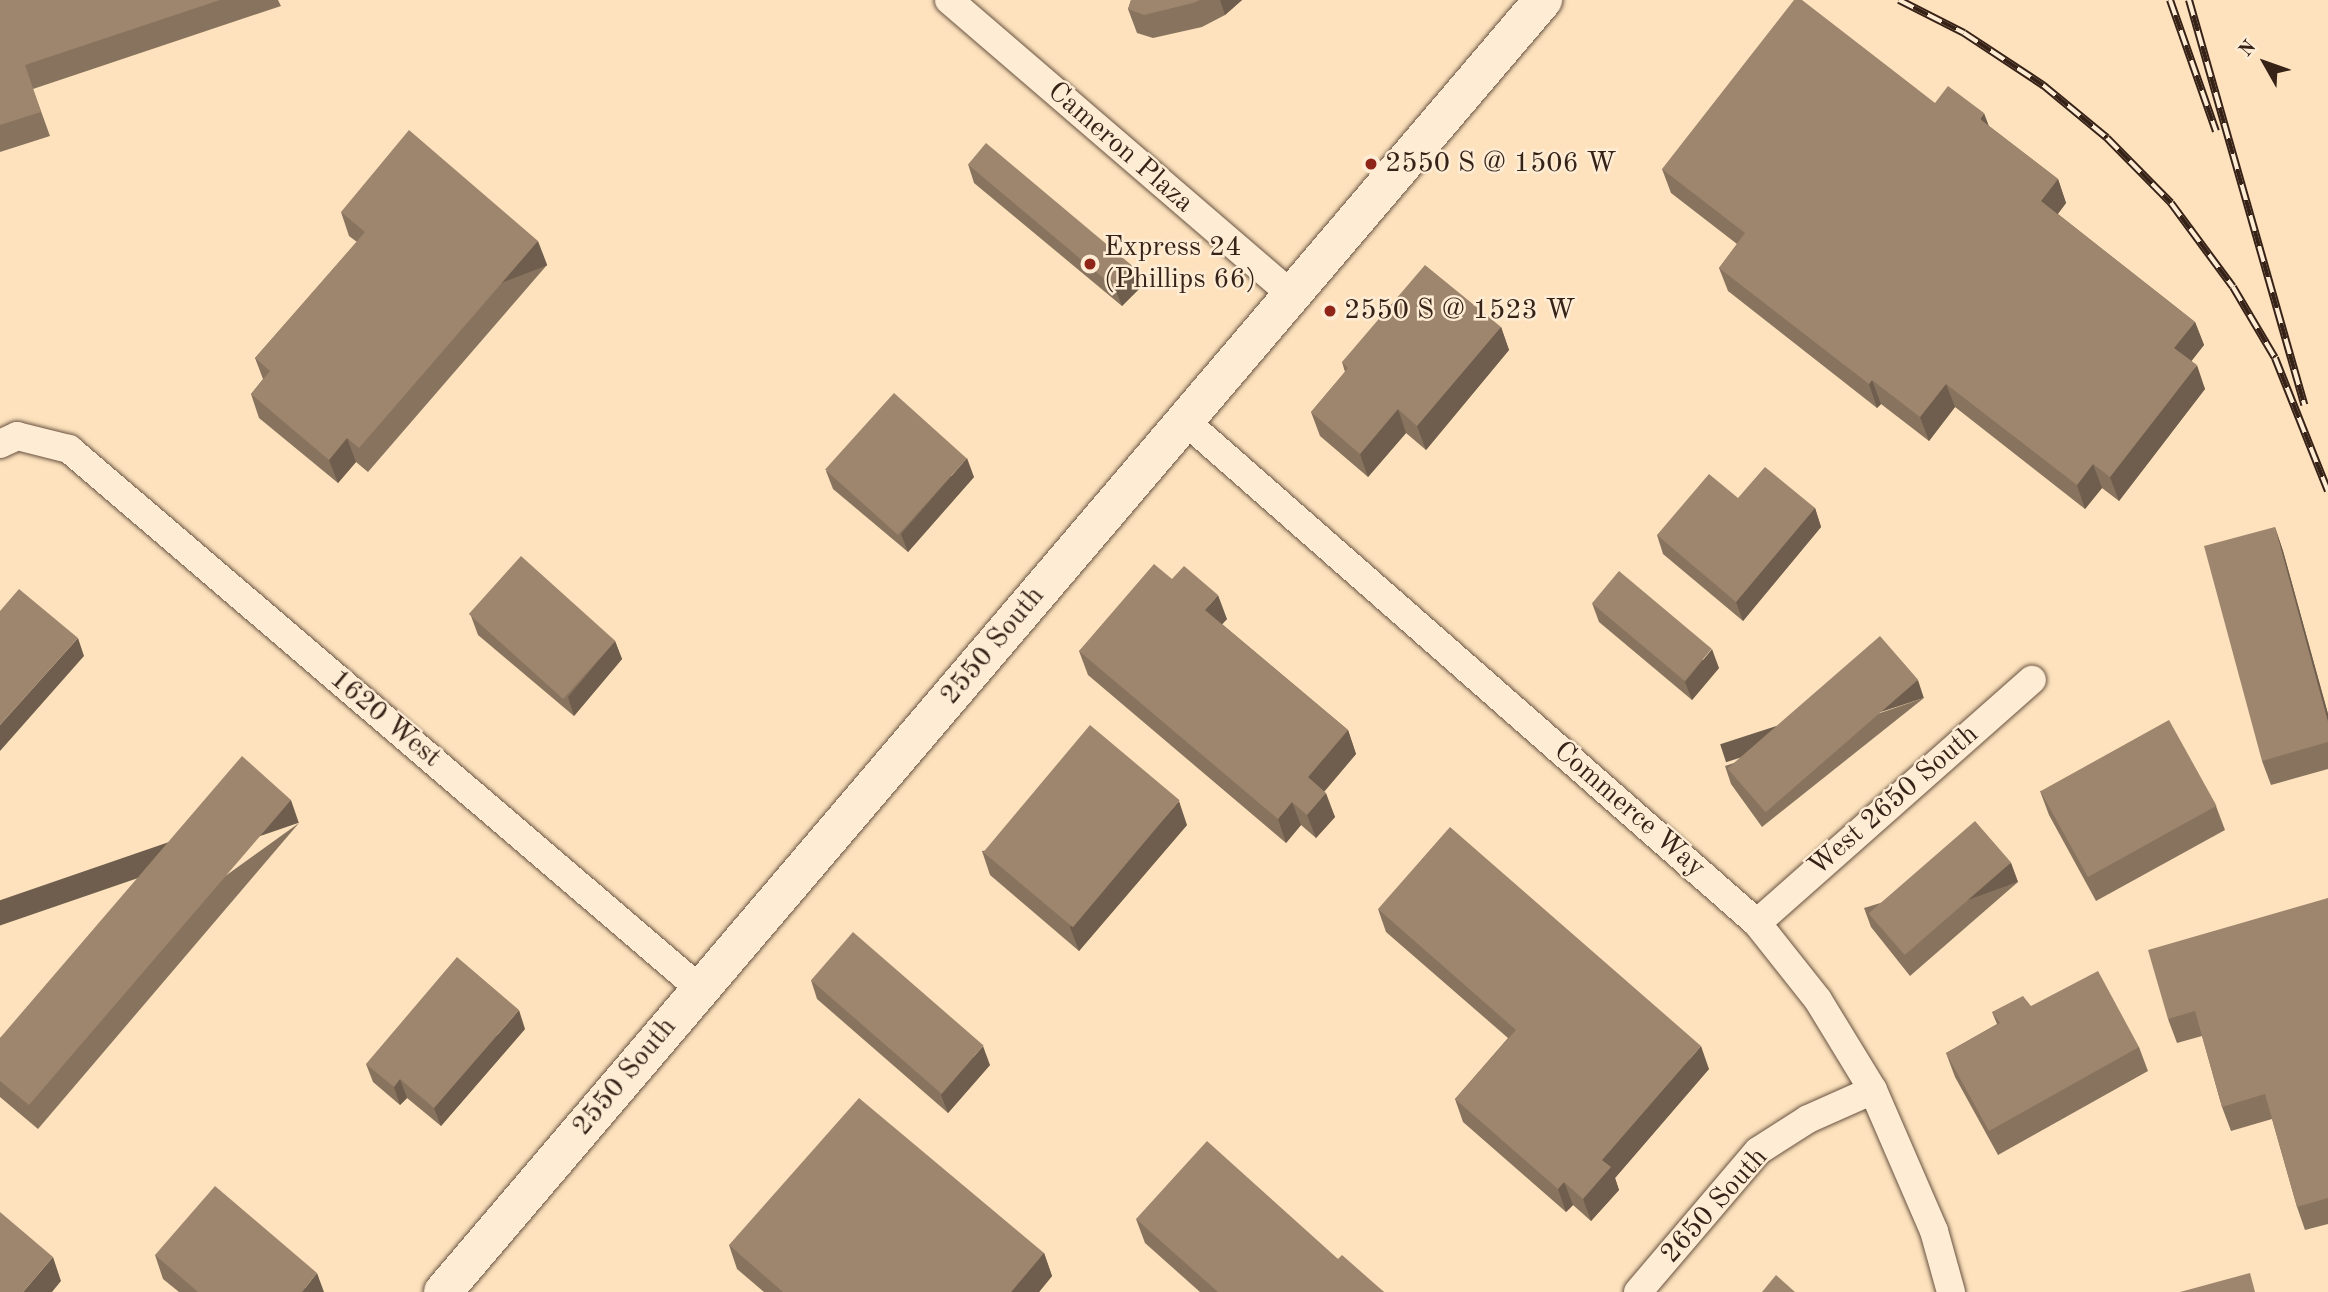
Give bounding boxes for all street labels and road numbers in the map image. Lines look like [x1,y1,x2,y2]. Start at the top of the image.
street label: Cameron Plaza [1040,75,1200,221]
street label: 2550 South [934,580,1052,712]
street label: 1620 West [323,663,447,775]
street label: West 2650 South [1802,718,1986,884]
street label: Commerce Way [1546,735,1712,885]
street label: 2550 South [566,1011,684,1143]
street label: 2650 South [1654,1141,1776,1271]

